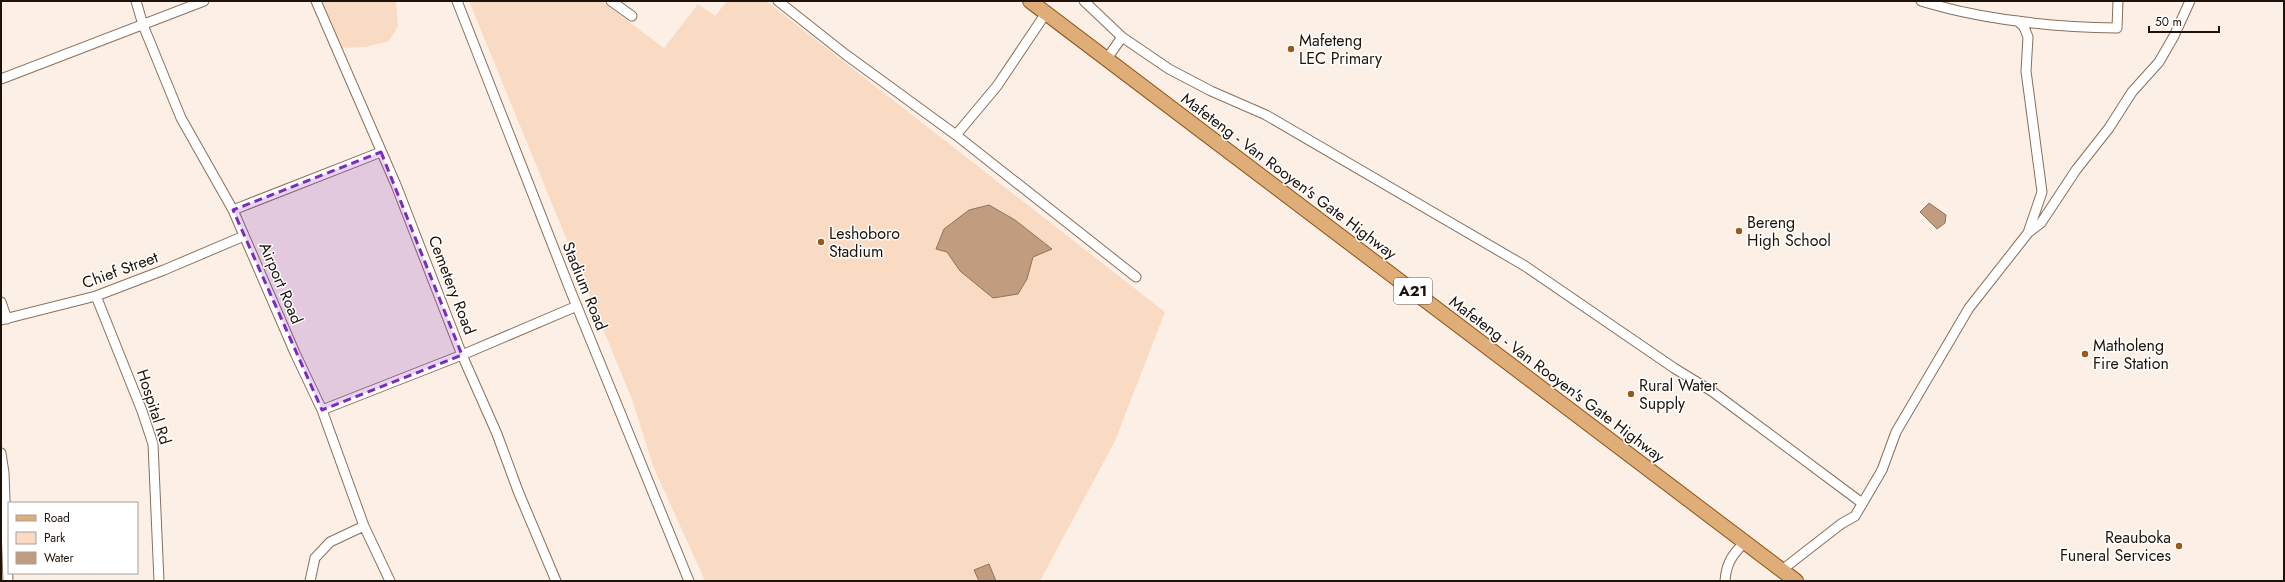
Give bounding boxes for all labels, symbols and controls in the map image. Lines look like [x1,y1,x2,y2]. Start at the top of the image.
scale bar [2149,8,2219,34]
text: 50 m [2155,13,2182,31]
place label: Mafeteng LEC Primary [1299,29,1383,70]
marker: Mafeteng LEC Primary [1286,44,1296,54]
street label: Mafeteng - Van Rooyen's Gate Highway [1176,87,1402,265]
place label: Bereng High School [1747,211,1831,252]
place label: Leshoboro Stadium [829,222,900,263]
marker: Bereng High School [1734,226,1744,236]
street label: Cemetery Road [423,232,481,338]
marker: Leshoboro Stadium [816,237,826,247]
street label: Stadium Road [557,238,613,334]
street label: Airport Road [253,239,309,327]
street label: Chief Street [79,246,161,294]
road number: A21 [1394,278,1432,304]
street label: Mafeteng - Van Rooyen's Gate Highway [1444,290,1670,468]
place label: Matholeng Fire Station [2093,334,2169,375]
marker: Matholeng Fire Station [2080,349,2090,359]
street label: Hospital Rd [131,366,177,448]
place label: Rural Water Supply [1639,374,1718,415]
marker: Rural Water Supply [1626,389,1636,399]
legend [8,502,138,574]
text: Road [44,509,70,527]
place label: Reauboka Funeral Services [2060,526,2171,567]
text: Park [44,529,66,547]
marker: Reauboka Funeral Services [2174,541,2184,551]
text: Water [44,549,75,567]

